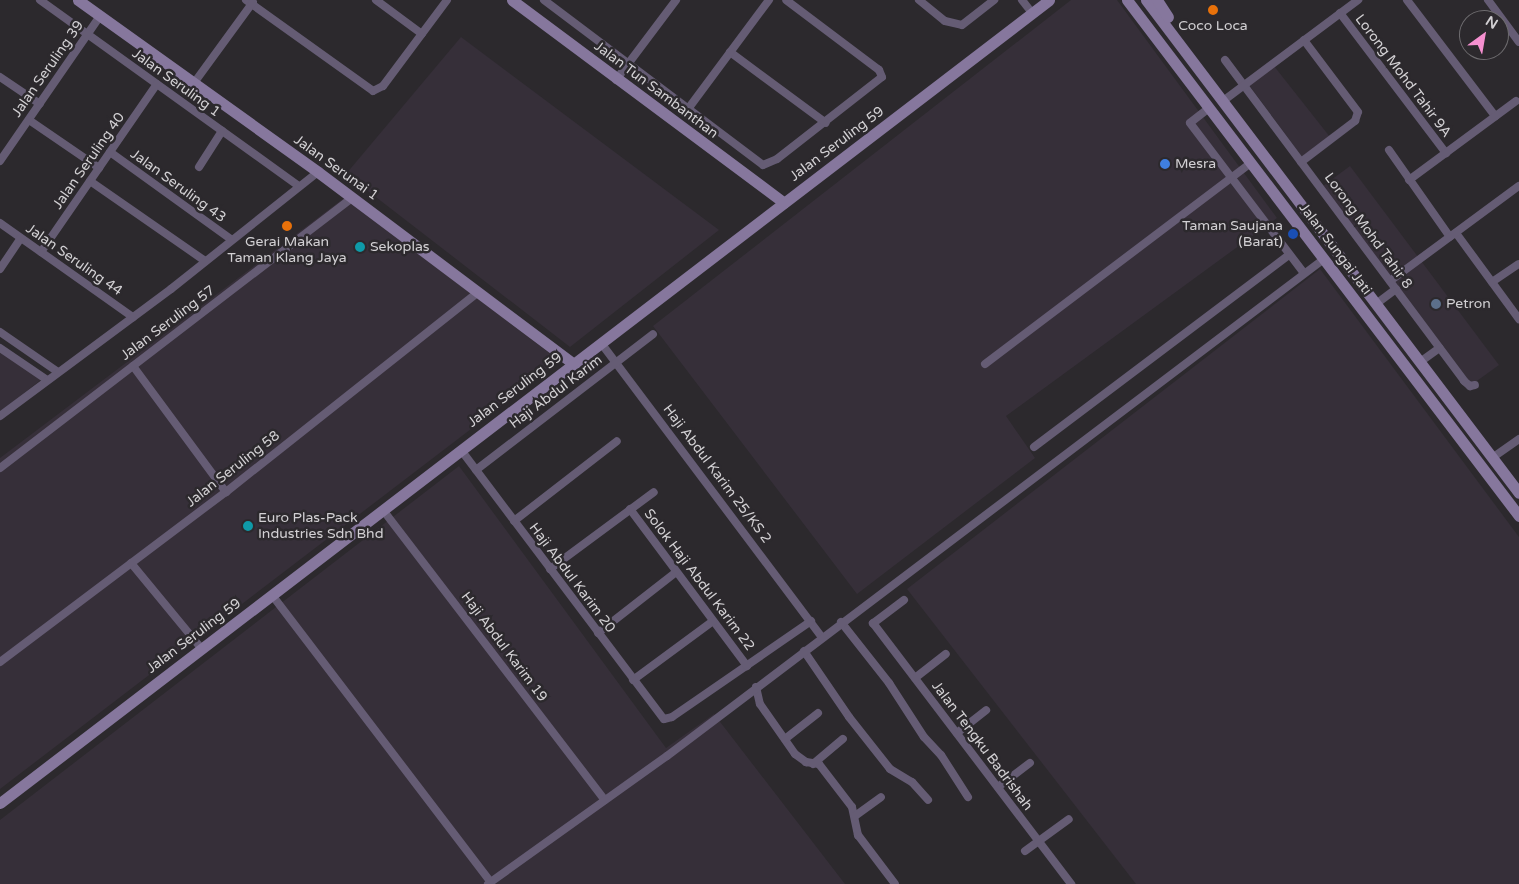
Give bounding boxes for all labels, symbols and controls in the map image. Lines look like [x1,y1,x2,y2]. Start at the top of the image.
marker: Coco Loca [1207,4,1219,16]
north arrow [1459,10,1509,60]
street label: Lorong Mohd Tahir 9A [1351,11,1455,141]
text: N [1482,13,1501,33]
street label: Jalan Seruling 39 [8,18,88,120]
place label: Coco Loca [1178,18,1248,34]
street label: Jalan Tun Sambanthan [591,38,721,142]
street label: Jalan Seruling 1 [129,45,223,121]
street label: Jalan Seruling 59 [786,103,888,185]
street label: Jalan Seruling 40 [49,110,129,212]
street label: Jalan Serunai 1 [290,132,382,204]
street label: Jalan Seruling 43 [127,146,229,226]
place label: Mesra [1175,156,1216,172]
marker: Mesra [1159,158,1171,170]
street label: Lorong Mohd Tahir 8 [1320,170,1416,292]
street label: Jalan Sungai Jati [1295,200,1375,298]
place label: Taman Saujana (Barat) [1182,218,1283,250]
street label: Jalan Seruling 44 [23,220,125,300]
marker: Gerai Makan Taman Klang Jaya [281,220,293,232]
marker: Taman Saujana (Barat) [1287,228,1299,240]
place label: Gerai Makan Taman Klang Jaya [227,234,347,266]
place label: Sekoplas [370,239,429,255]
marker: Sekoplas [354,241,366,253]
street label: Jalan Seruling 57 [117,282,219,364]
place label: Petron [1446,296,1491,312]
marker: Petron [1430,298,1442,310]
street label: Jalan Seruling 59 [464,349,566,431]
street label: Haji Abdul Karim [506,352,606,432]
street label: Haji Abdul Karim 25/KS 2 [659,401,775,547]
street label: Jalan Seruling 58 [183,427,283,511]
street label: Solok Haji Abdul Karim 22 [640,506,758,654]
place label: Euro Plas-Pack Industries Sdn Bhd [258,510,383,542]
marker: Euro Plas-Pack Industries Sdn Bhd [242,520,254,532]
street label: Haji Abdul Karim 20 [525,520,619,636]
street label: Haji Abdul Karim 19 [457,589,551,705]
street label: Jalan Seruling 59 [143,595,245,677]
street label: Jalan Tengku Badrishah [928,678,1036,814]

